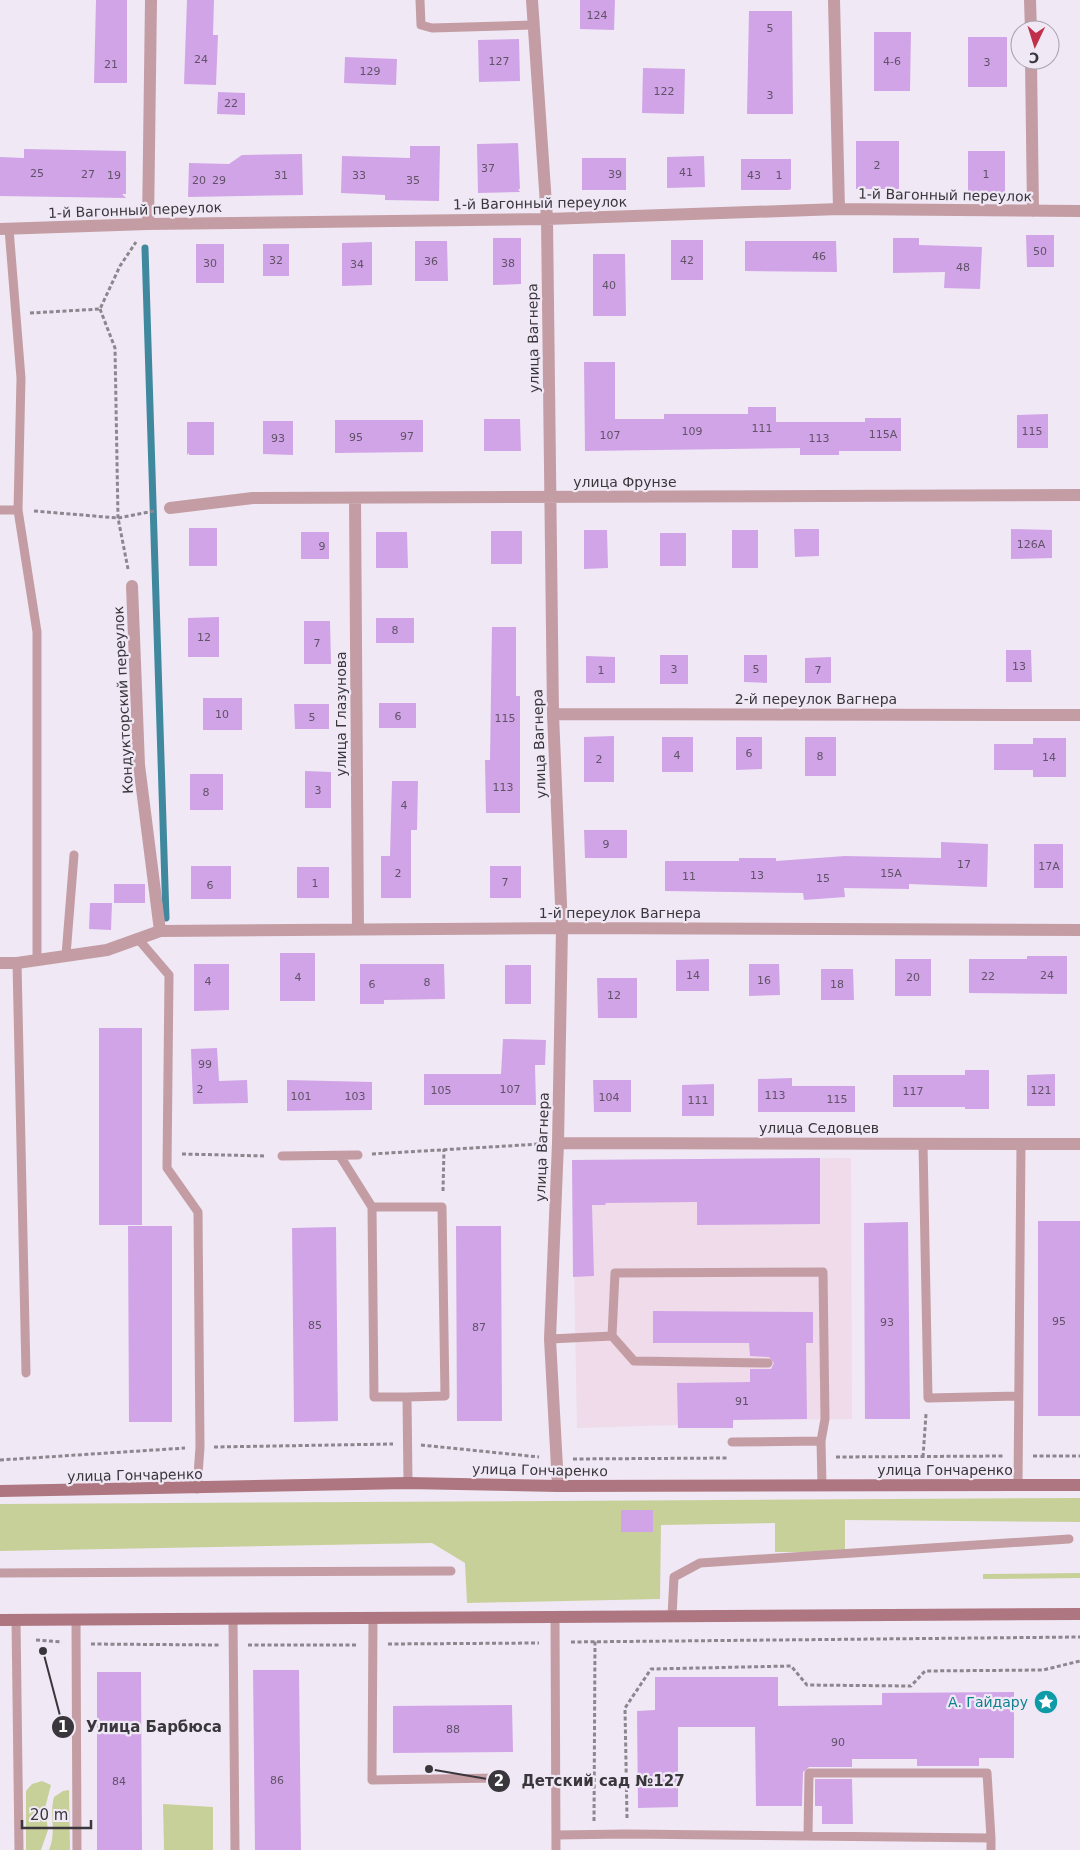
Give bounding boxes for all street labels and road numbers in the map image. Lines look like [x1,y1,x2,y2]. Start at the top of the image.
street label: 1-й Вагонный переулок [858,185,1032,205]
street label: 1-й Вагонный переулок [453,193,627,213]
street label: 1-й Вагонный переулок [48,199,222,221]
street label: улица Вагнера [524,283,542,393]
street label: улица Фрунзе [573,474,677,490]
street label: Кондукторский переулок [110,606,136,794]
street label: улица Глазунова [333,651,349,777]
street label: улица Вагнера [529,689,549,799]
street label: 2-й переулок Вагнера [735,691,897,707]
street label: 1-й переулок Вагнера [539,905,701,921]
street label: улица Вагнера [532,1092,552,1202]
street label: улица Седовцев [759,1120,879,1136]
street label: улица Гончаренко [472,1461,608,1479]
street label: улица Гончаренко [877,1462,1013,1478]
street label: улица Гончаренко [67,1466,203,1484]

